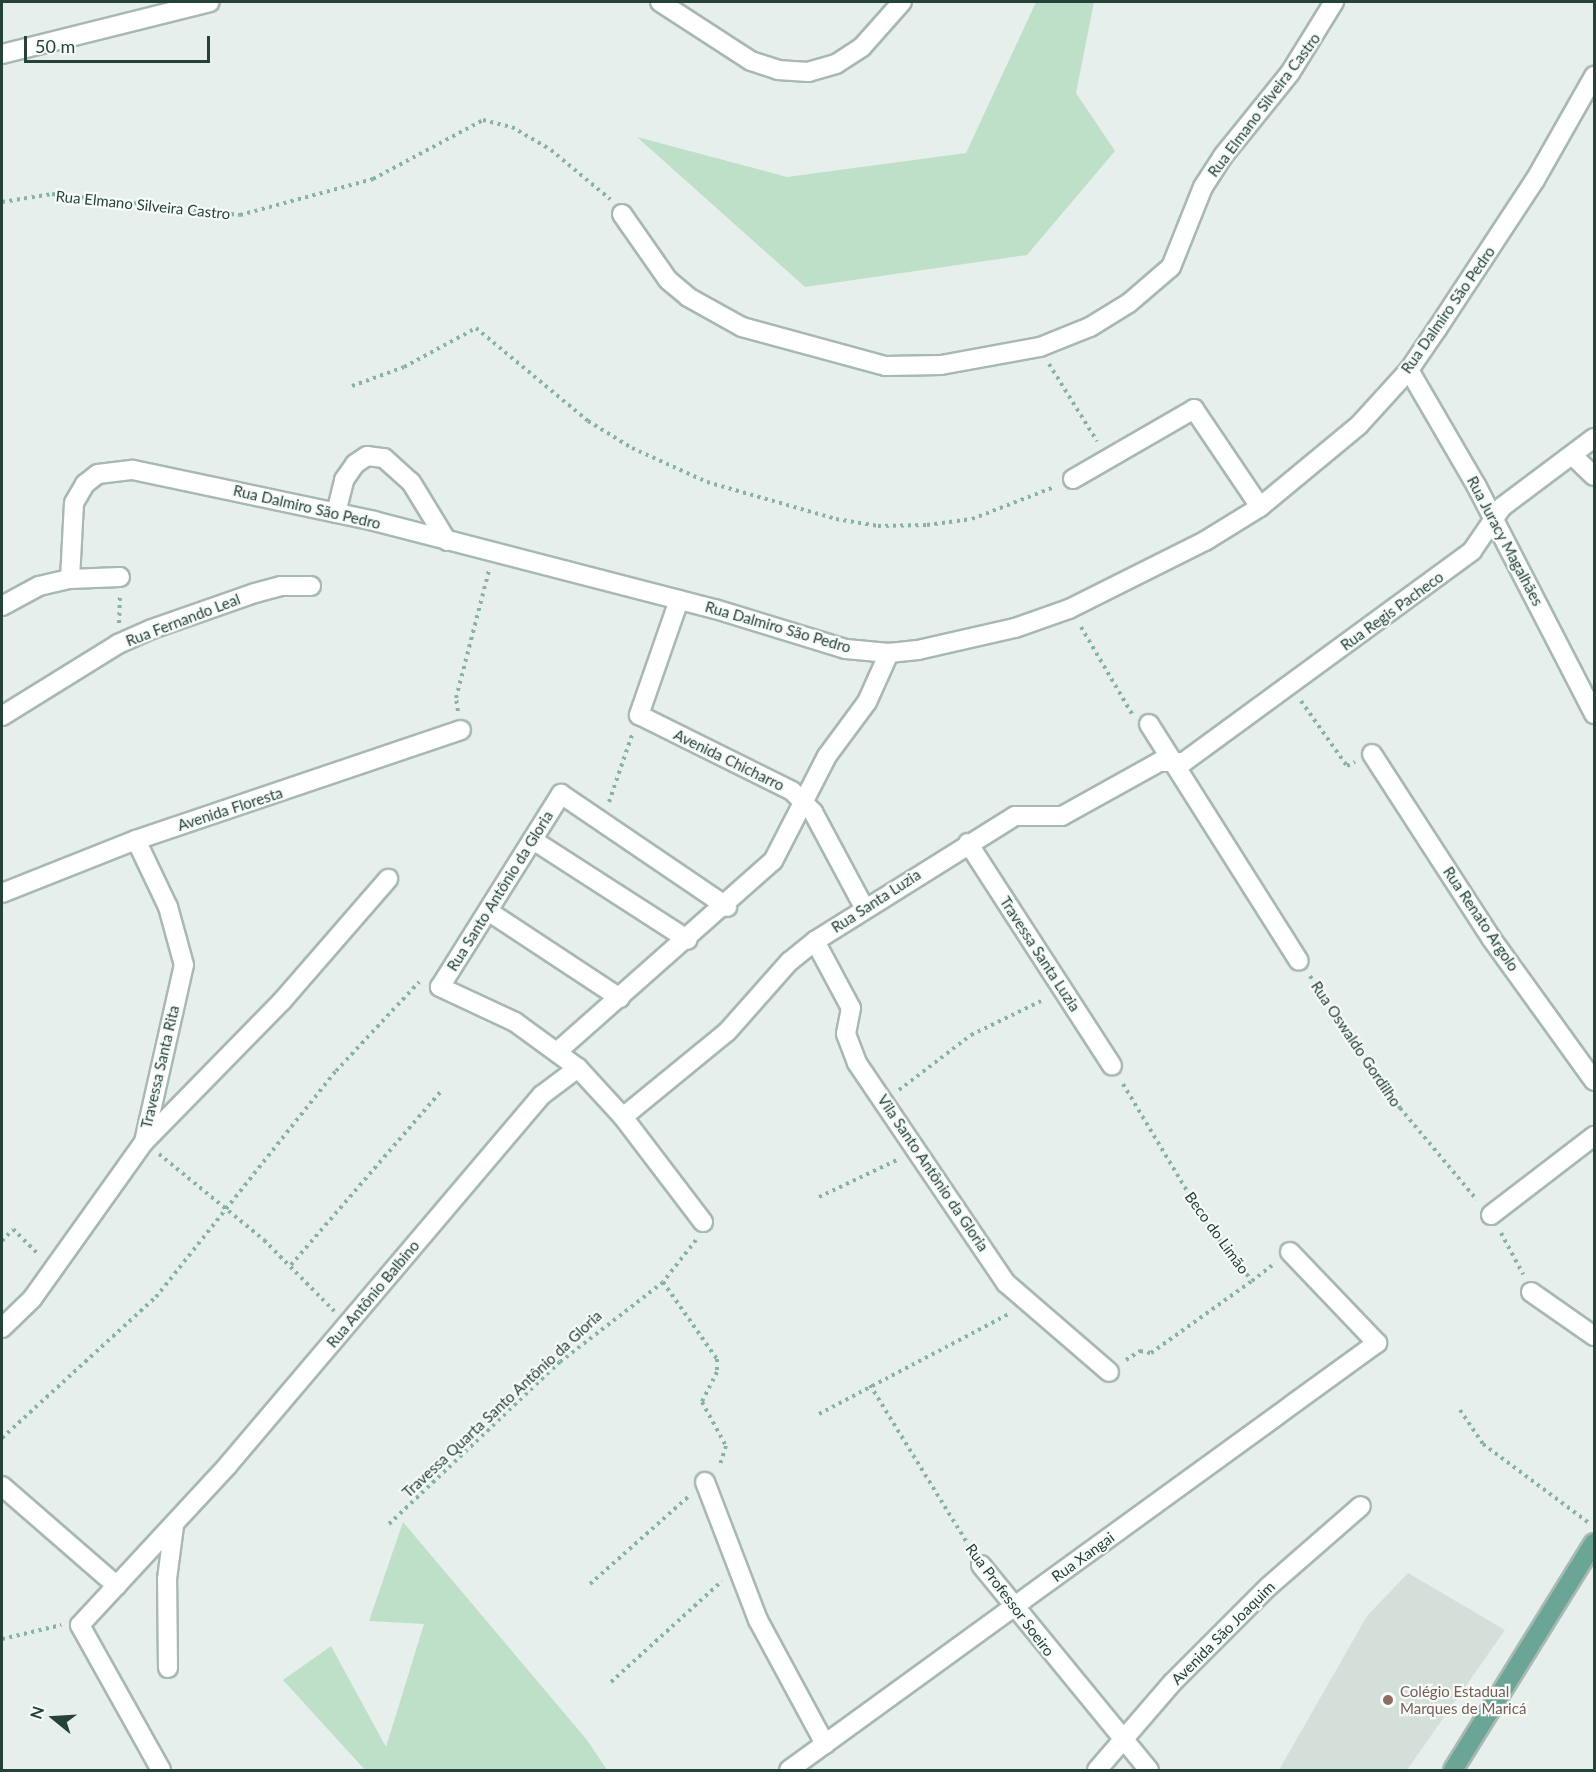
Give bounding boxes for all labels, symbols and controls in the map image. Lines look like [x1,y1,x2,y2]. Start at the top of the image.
scale bar [27,24,213,62]
street label: Rua Elmano Silveira Castro [1204,30,1324,180]
text: 50 m [35,35,75,57]
street label: Rua Elmano Silveira Castro [55,187,231,223]
street label: Rua Dalmiro São Pedro [1397,243,1499,377]
street label: Rua Juracy Magalhães [1463,473,1547,609]
street label: Rua Dalmiro São Pedro [232,481,382,533]
street label: Rua Regis Pacheco [1337,568,1447,654]
street label: Rua Fernando Leal [123,590,243,650]
street label: Rua Dalmiro São Pedro [703,598,853,656]
street label: Avenida Chicharro [671,725,787,795]
street label: Avenida Floresta [175,784,285,834]
street label: Rua Santo Antônio da Gloria [443,807,557,975]
street label: Rua Renato Argolo [1439,863,1523,975]
street label: Rua Santa Luzia [828,865,924,937]
street label: Travessa Santa Luzia [996,893,1084,1015]
street label: Rua Oswaldo Gordilho [1307,978,1405,1110]
street label: Travessa Santa Rita [137,1004,183,1130]
street label: Vila Santo Antônio da Gloria [874,1091,992,1255]
street label: Beco do Limão [1181,1188,1253,1278]
street label: Rua Antônio Balbino [323,1237,423,1351]
street label: Travessa Quarta Santo Antônio da Gloria [398,1307,606,1501]
street label: Rua Xangai [1048,1528,1118,1586]
street label: Rua Professor Soeiro [962,1540,1058,1660]
street label: Avenida São Joaquim [1167,1577,1279,1689]
place label: Colégio Estadual Marques de Maricá [1400,1682,1526,1717]
north arrow [24,1688,84,1748]
marker: Colégio Estadual Marques de Maricá [1381,1693,1395,1707]
text: N [25,1703,47,1721]

